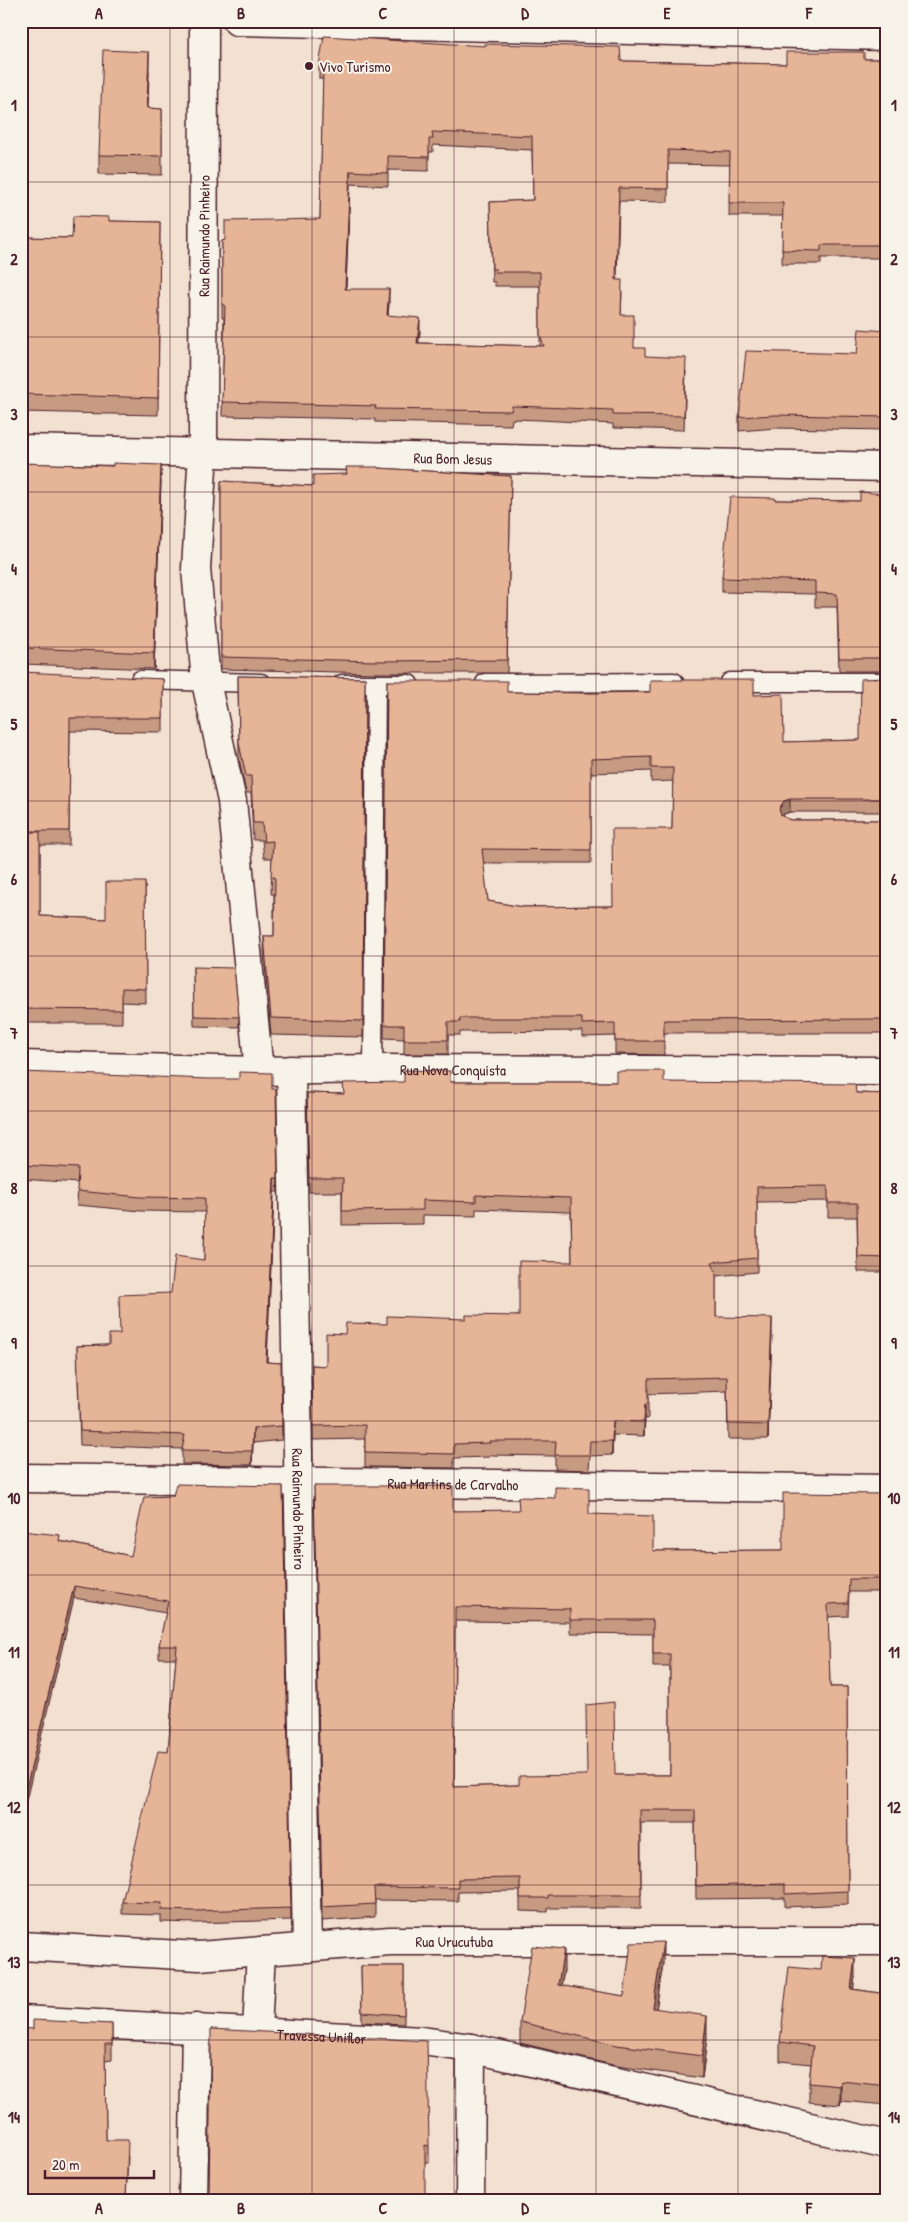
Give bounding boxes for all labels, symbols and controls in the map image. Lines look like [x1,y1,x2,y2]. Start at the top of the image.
text: A [95,2,103,24]
text: B [237,2,245,24]
text: C [379,2,388,24]
text: D [521,2,529,24]
text: E [663,2,671,24]
text: F [805,2,813,24]
place label: Vivo Turismo [319,56,390,77]
marker: Vivo Turismo [303,60,315,72]
text: 1 [11,94,17,116]
text: 1 [891,94,897,116]
street label: Rua Raimundo Pinheiro [193,175,214,297]
text: 2 [10,248,18,270]
text: 2 [890,248,898,270]
text: 3 [10,403,18,425]
text: 3 [890,403,898,425]
street label: Rua Bom Jesus [413,447,493,469]
text: 4 [11,558,17,580]
text: 4 [891,558,897,580]
text: 5 [11,713,18,735]
text: 5 [891,713,898,735]
text: 6 [11,868,18,890]
text: 6 [891,868,898,890]
text: 7 [9,1022,18,1044]
text: 7 [889,1022,898,1044]
street label: Rua Nova Conquista [400,1059,506,1080]
text: 8 [11,1177,18,1199]
text: 8 [891,1177,898,1199]
text: 9 [11,1332,17,1354]
text: 9 [891,1332,897,1354]
street label: Rua Raimundo Pinheiro [287,1448,311,1570]
street label: Rua Martins de Carvalho [387,1472,518,1495]
text: 10 [8,1487,20,1509]
text: 10 [888,1487,900,1509]
text: 11 [8,1641,20,1663]
text: 11 [888,1641,900,1663]
text: 12 [7,1796,21,1818]
text: 12 [887,1796,901,1818]
street label: Rua Urucutuba [415,1931,493,1952]
text: 13 [8,1951,20,1973]
text: 13 [888,1951,900,1973]
street label: Travessa Uniflor [276,2023,367,2049]
text: 14 [8,2106,20,2128]
text: 14 [888,2106,900,2128]
scale bar [45,2147,154,2179]
text: 20 m [52,2154,79,2175]
text: A [95,2197,103,2219]
text: B [237,2197,245,2219]
text: C [379,2197,388,2219]
text: D [521,2197,529,2219]
text: E [663,2197,671,2219]
text: F [805,2197,813,2219]

